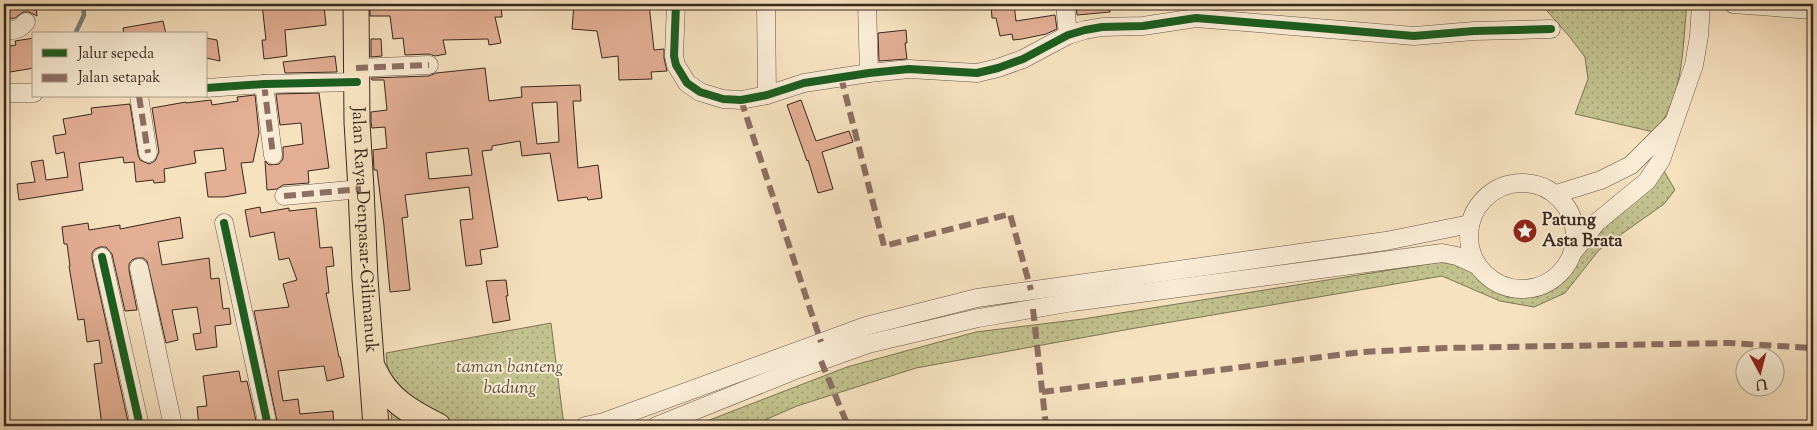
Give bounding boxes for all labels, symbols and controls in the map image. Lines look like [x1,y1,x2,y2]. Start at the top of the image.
legend [32,32,208,98]
text: Jalur sepeda [77,44,154,65]
text: Jalan setapak [77,68,161,89]
street label: Jalan Raya Denpasar-Gilimanuk [344,105,384,354]
place label: Patung Asta Brata [1542,208,1623,255]
place icon: Patung Asta Brata [1512,218,1538,244]
north arrow [1734,348,1784,398]
park label: taman banteng badung [456,355,564,402]
text: U [1754,372,1768,394]

